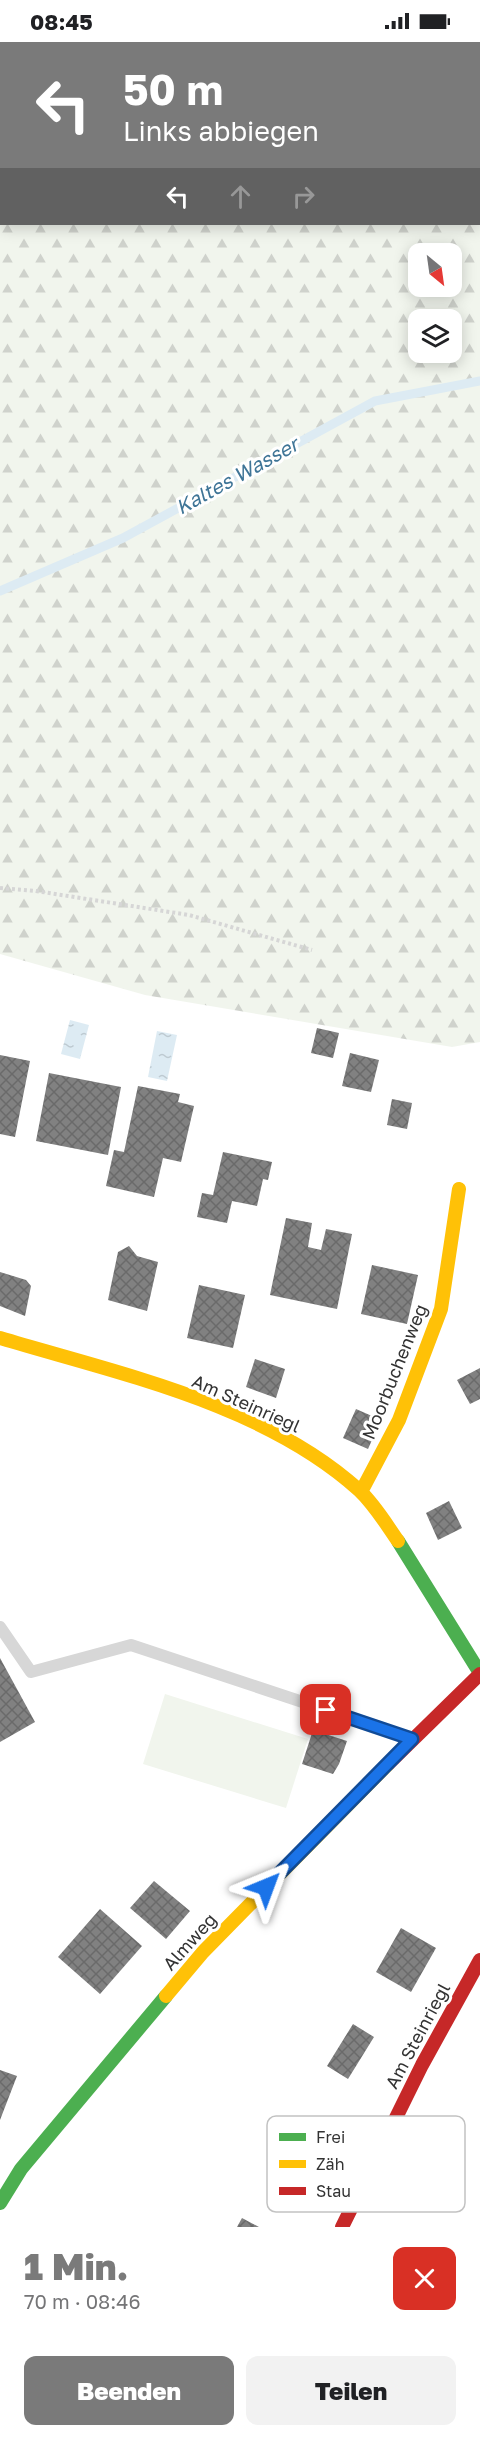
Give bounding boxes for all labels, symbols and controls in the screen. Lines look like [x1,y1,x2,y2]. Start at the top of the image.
text: 08:45 [30,8,93,35]
text: 50 m [123,64,223,114]
icon: left [24,66,102,144]
text: Links abbiegen [123,115,319,147]
icon: left [161,180,194,213]
icon: ahead [224,180,257,213]
icon: right [287,180,320,213]
north arrow [408,243,462,297]
map controls [408,243,462,363]
button: layers [408,309,462,363]
water label: Kaltes Wasser [171,430,305,519]
street label: Moorbuchenweg [357,1301,431,1443]
street label: Am Steinriegl [189,1369,304,1437]
pin [300,1684,351,1735]
icon: arrive [309,1693,342,1726]
position arrow [234,1855,298,1919]
street label: Almweg [158,1908,221,1974]
street label: Am Steinriegl [380,1979,454,2092]
legend [267,2116,465,2212]
text: Frei [316,2127,345,2147]
text: Zäh [316,2154,344,2174]
text: Stau [316,2181,351,2201]
text: 1 Min. [24,2245,128,2288]
button: close [393,2247,456,2310]
text: 70 m · 08:46 [24,2289,141,2313]
button: Beenden [24,2356,234,2425]
button: Teilen [246,2356,456,2425]

